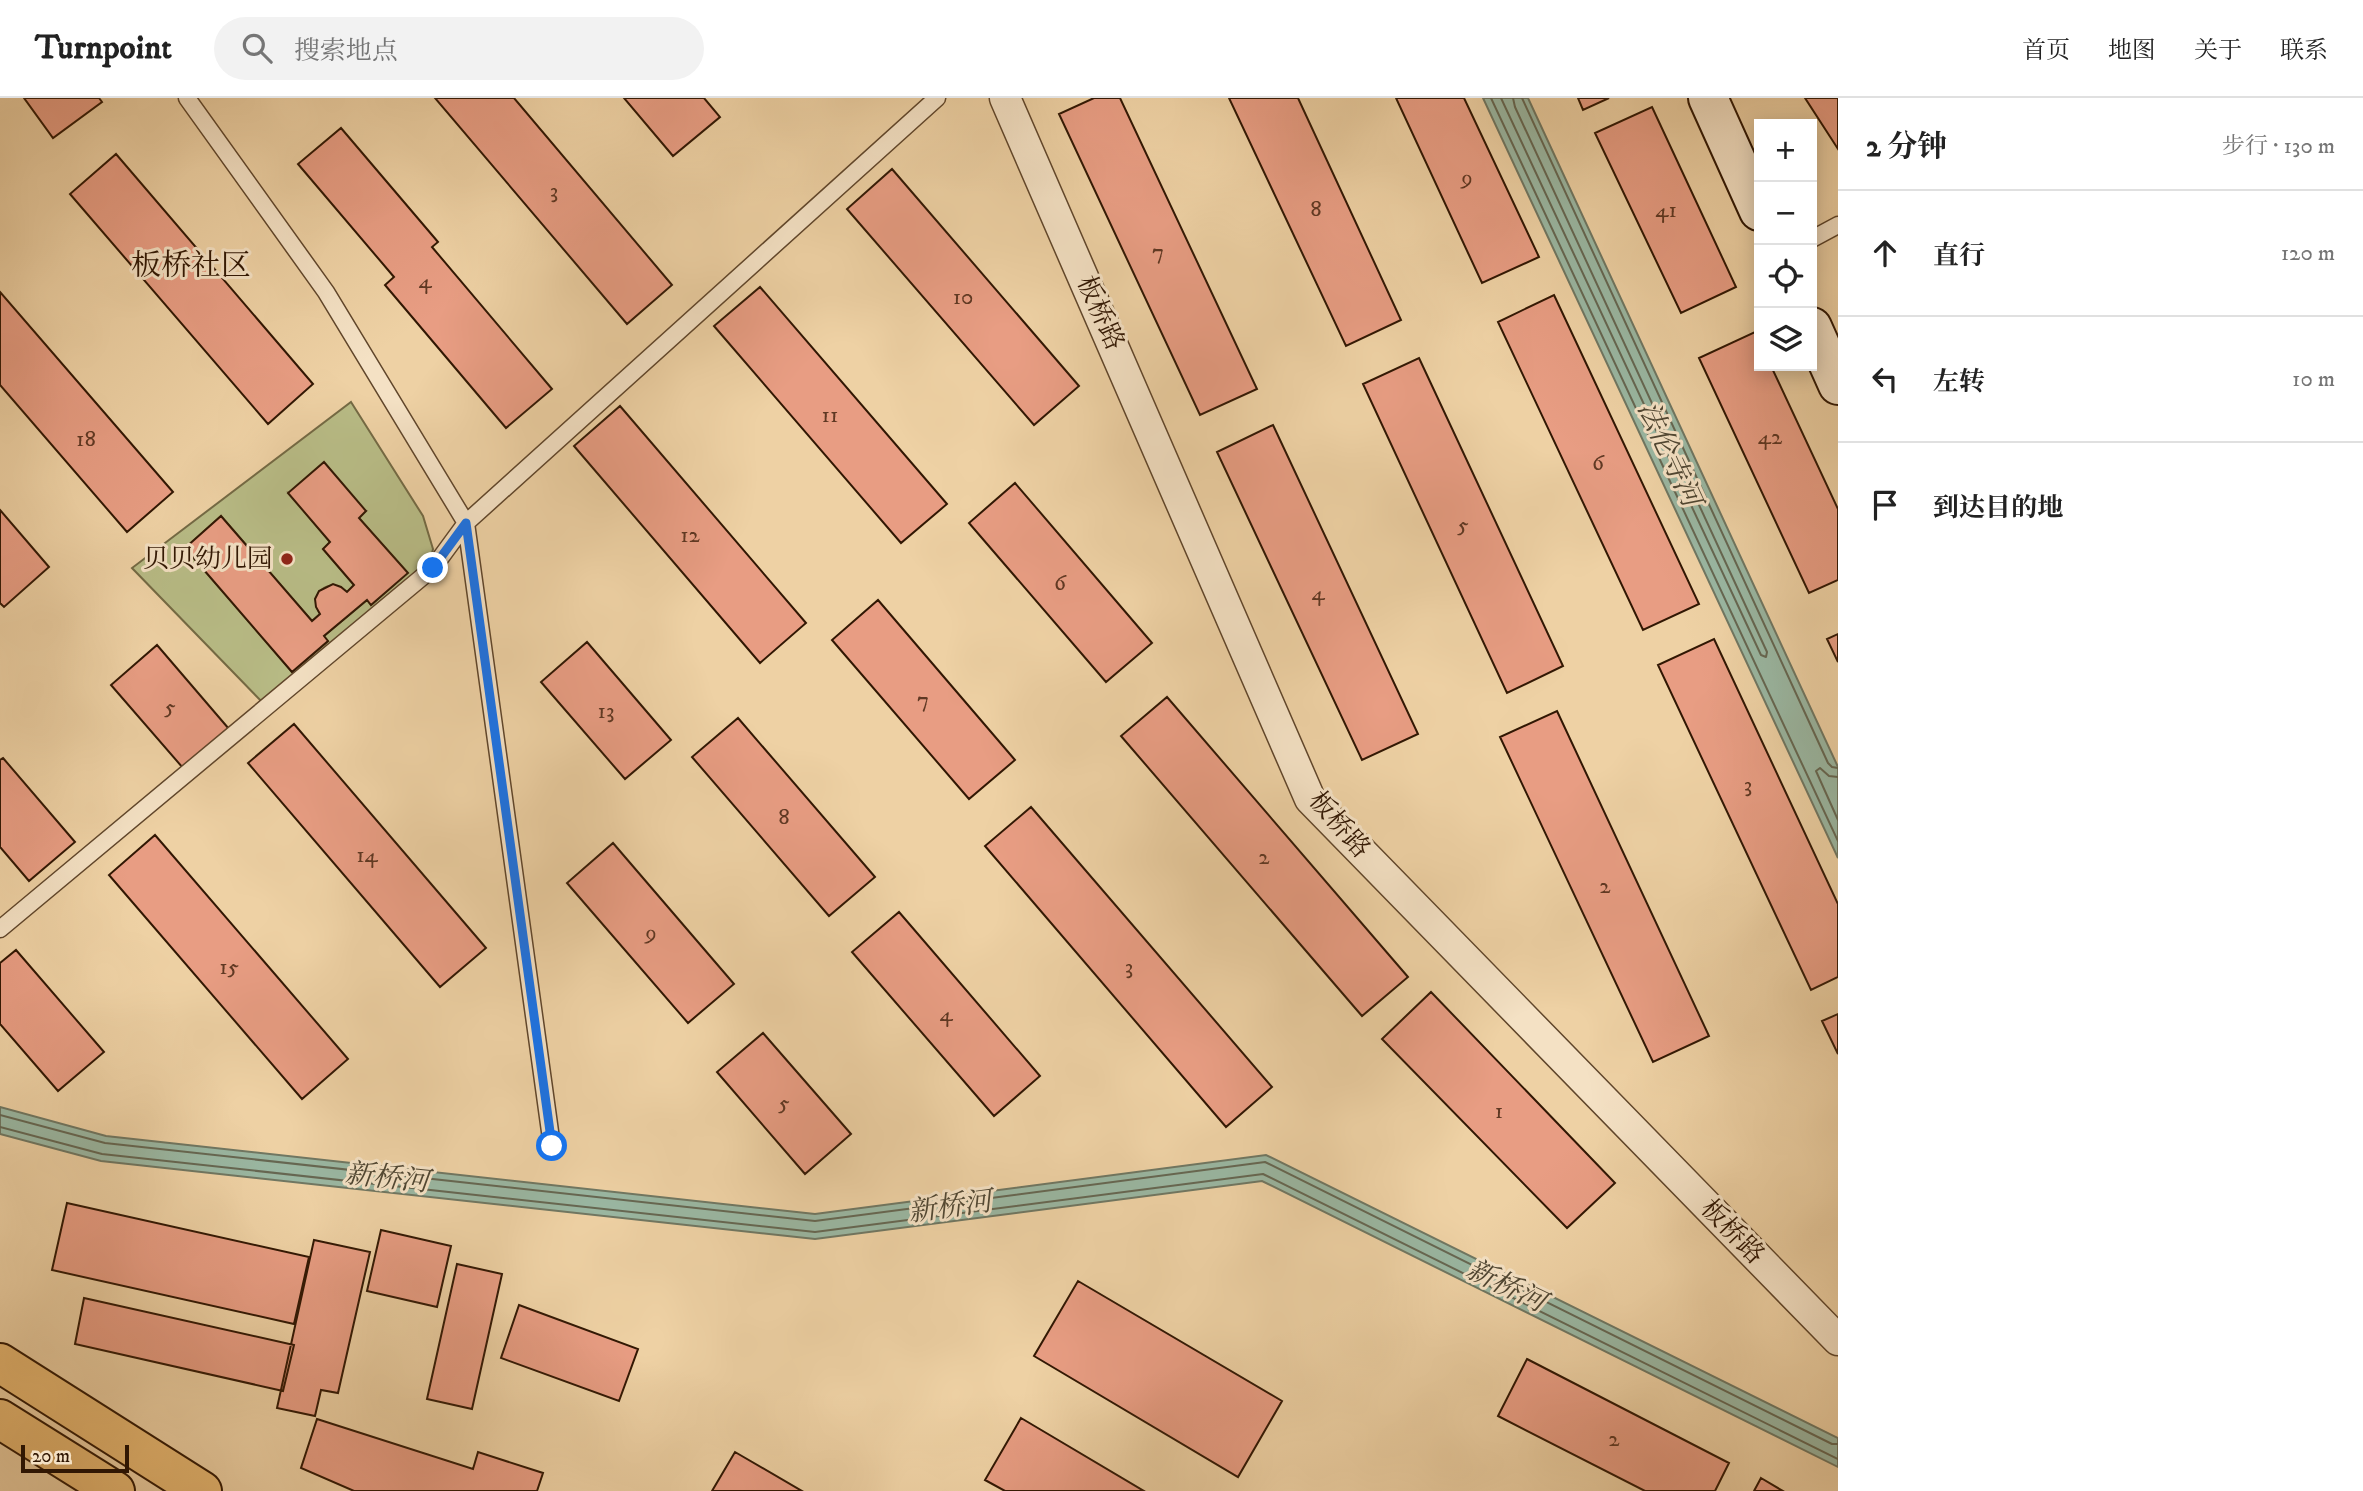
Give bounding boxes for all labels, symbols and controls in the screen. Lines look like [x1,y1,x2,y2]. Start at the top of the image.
search box [214,17,704,80]
text: Turnpoint [35,28,172,69]
icon: search [238,29,276,67]
text: 搜索地点 [294,35,398,68]
text: 首页 [2022,36,2070,66]
text: 地图 [2108,36,2156,66]
text: 关于 [2194,36,2242,66]
text: 联系 [2280,36,2328,66]
map controls [1754,119,1817,371]
button: + [1754,119,1817,182]
text: 2 分钟 [1866,129,1947,166]
text: 步行 · 130 m [2222,132,2335,161]
house number: 9 [1460,164,1473,193]
house number: 3 [550,177,558,206]
button: − [1754,182,1817,245]
house number: 8 [1310,195,1322,224]
house number: 41 [1655,196,1677,225]
icon: ahead [1866,234,1904,272]
house number: 7 [1152,238,1164,267]
text: 120 m [2281,239,2335,268]
text: 直行 [1933,240,1985,273]
button: locate [1754,245,1817,308]
district label: 板桥社区 [131,248,251,285]
house number: 4 [418,267,432,296]
street label: 板桥路 [1069,271,1131,355]
house number: 10 [953,283,973,312]
button: layers [1754,308,1817,371]
icon: left [1866,360,1904,398]
text: 10 m [2292,365,2335,394]
text: 左转 [1933,366,1985,399]
water label: 法伦寺河 [1629,396,1711,517]
house number: 11 [822,401,838,430]
house number: 42 [1758,423,1783,452]
house number: 18 [76,425,96,454]
house number: 6 [1592,449,1605,478]
icon: arrive [1866,486,1904,524]
text: 到达目的地 [1933,492,2063,525]
house number: 5 [1457,511,1469,540]
house number: 12 [680,521,701,550]
place label: 贝贝幼儿园 [143,543,273,576]
marker: 贝贝幼儿园 [279,551,295,567]
route end [417,552,448,583]
house number: 6 [1054,569,1067,598]
house number: 4 [1311,579,1325,608]
house number: 7 [917,686,929,715]
house number: 5 [164,693,176,722]
house number: 13 [597,697,615,726]
house number: 3 [1744,771,1752,800]
street label: 板桥路 [1301,785,1377,865]
house number: 8 [778,803,790,832]
house number: 14 [356,841,379,870]
house number: 2 [1258,843,1270,872]
house number: 2 [1599,872,1611,901]
house number: 9 [644,919,657,948]
house number: 15 [219,953,239,982]
house number: 3 [1125,953,1133,982]
house number: 4 [939,1000,953,1029]
house number: 5 [778,1089,790,1118]
house number: 1 [1495,1097,1503,1126]
route start [536,1130,567,1161]
water label: 新桥河 [343,1156,436,1200]
water label: 新桥河 [906,1183,999,1230]
street label: 板桥路 [1693,1192,1771,1272]
water label: 新桥河 [1461,1252,1556,1322]
house number: 2 [1608,1425,1620,1454]
scale bar [21,1442,130,1474]
text: 20 m [32,1445,70,1468]

